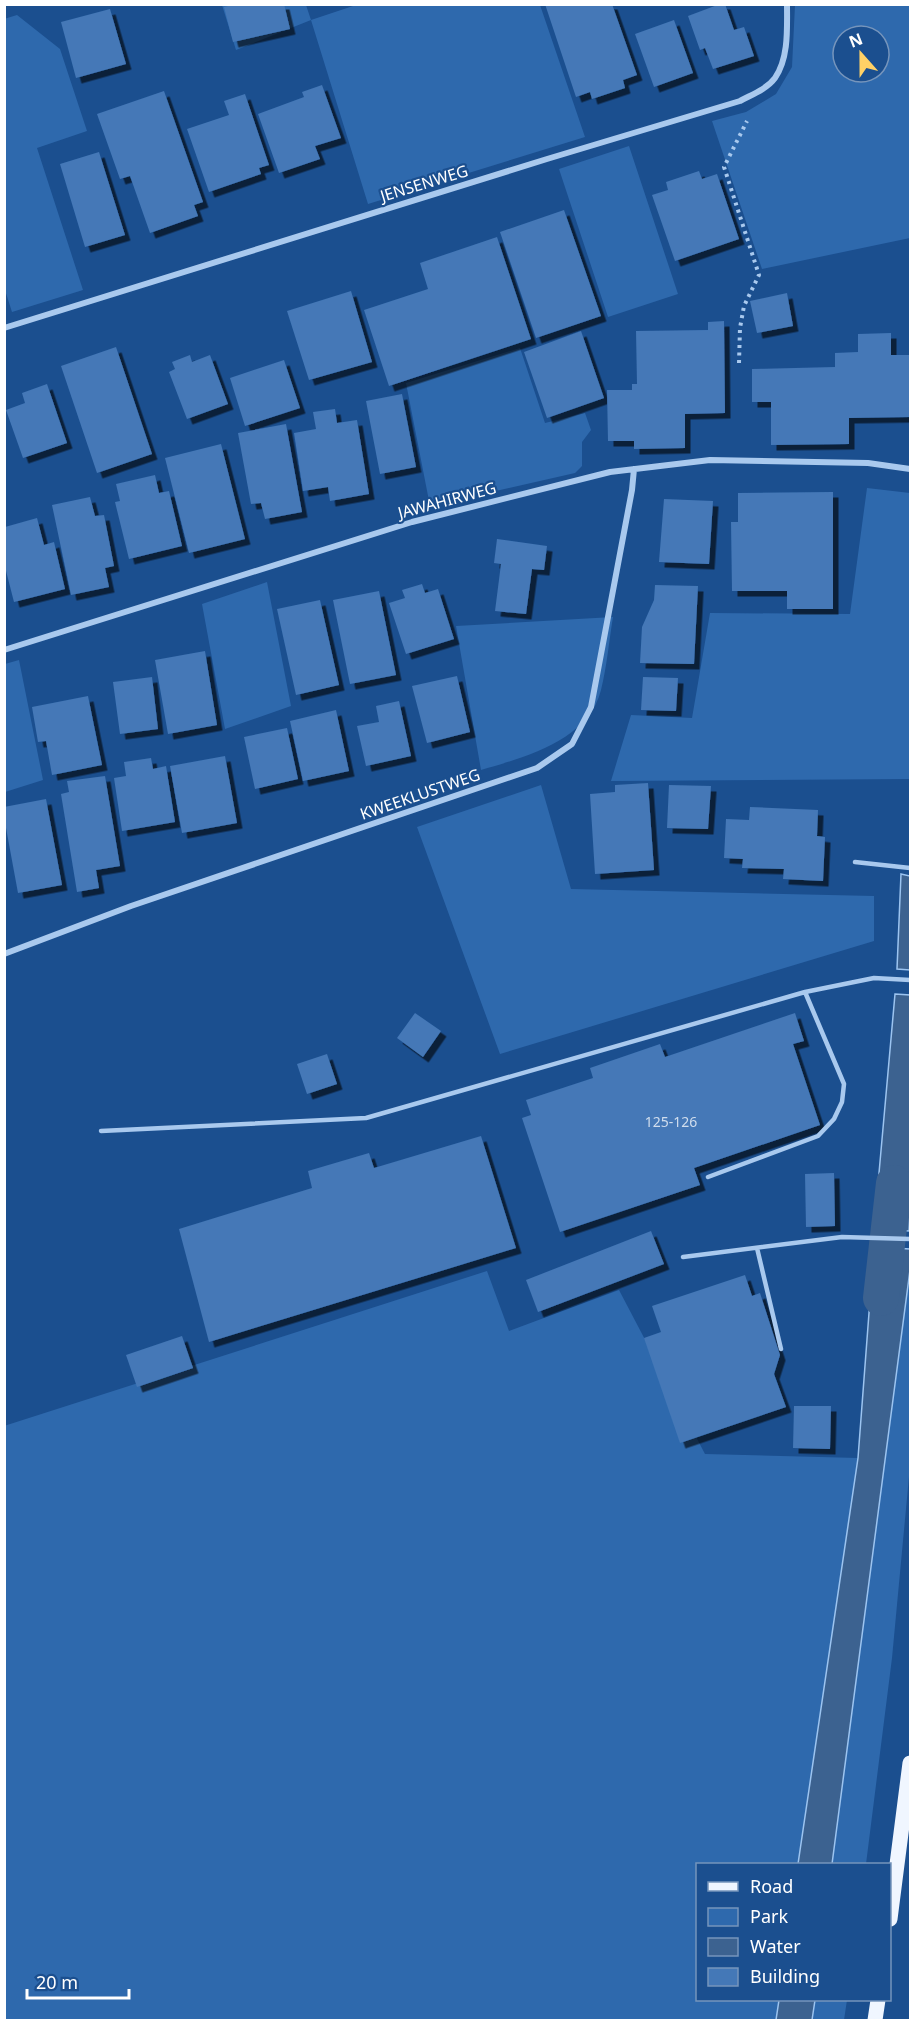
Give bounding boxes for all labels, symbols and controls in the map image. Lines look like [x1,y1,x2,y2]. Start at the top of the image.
north arrow [831,24,891,84]
text: N [846,27,866,53]
street label: JENSENWEG [376,159,471,207]
street label: JAWAHIRWEG [393,476,499,524]
street label: KWEEKLUSTWEG [357,763,483,825]
house number: 125-126 [645,1112,697,1131]
legend [696,1863,891,2001]
text: Road [750,1874,793,1898]
text: Park [750,1904,788,1928]
text: Water [750,1934,801,1958]
scale bar [27,1962,129,2000]
text: Building [750,1964,820,1988]
text: 20 m [36,1970,78,1994]

